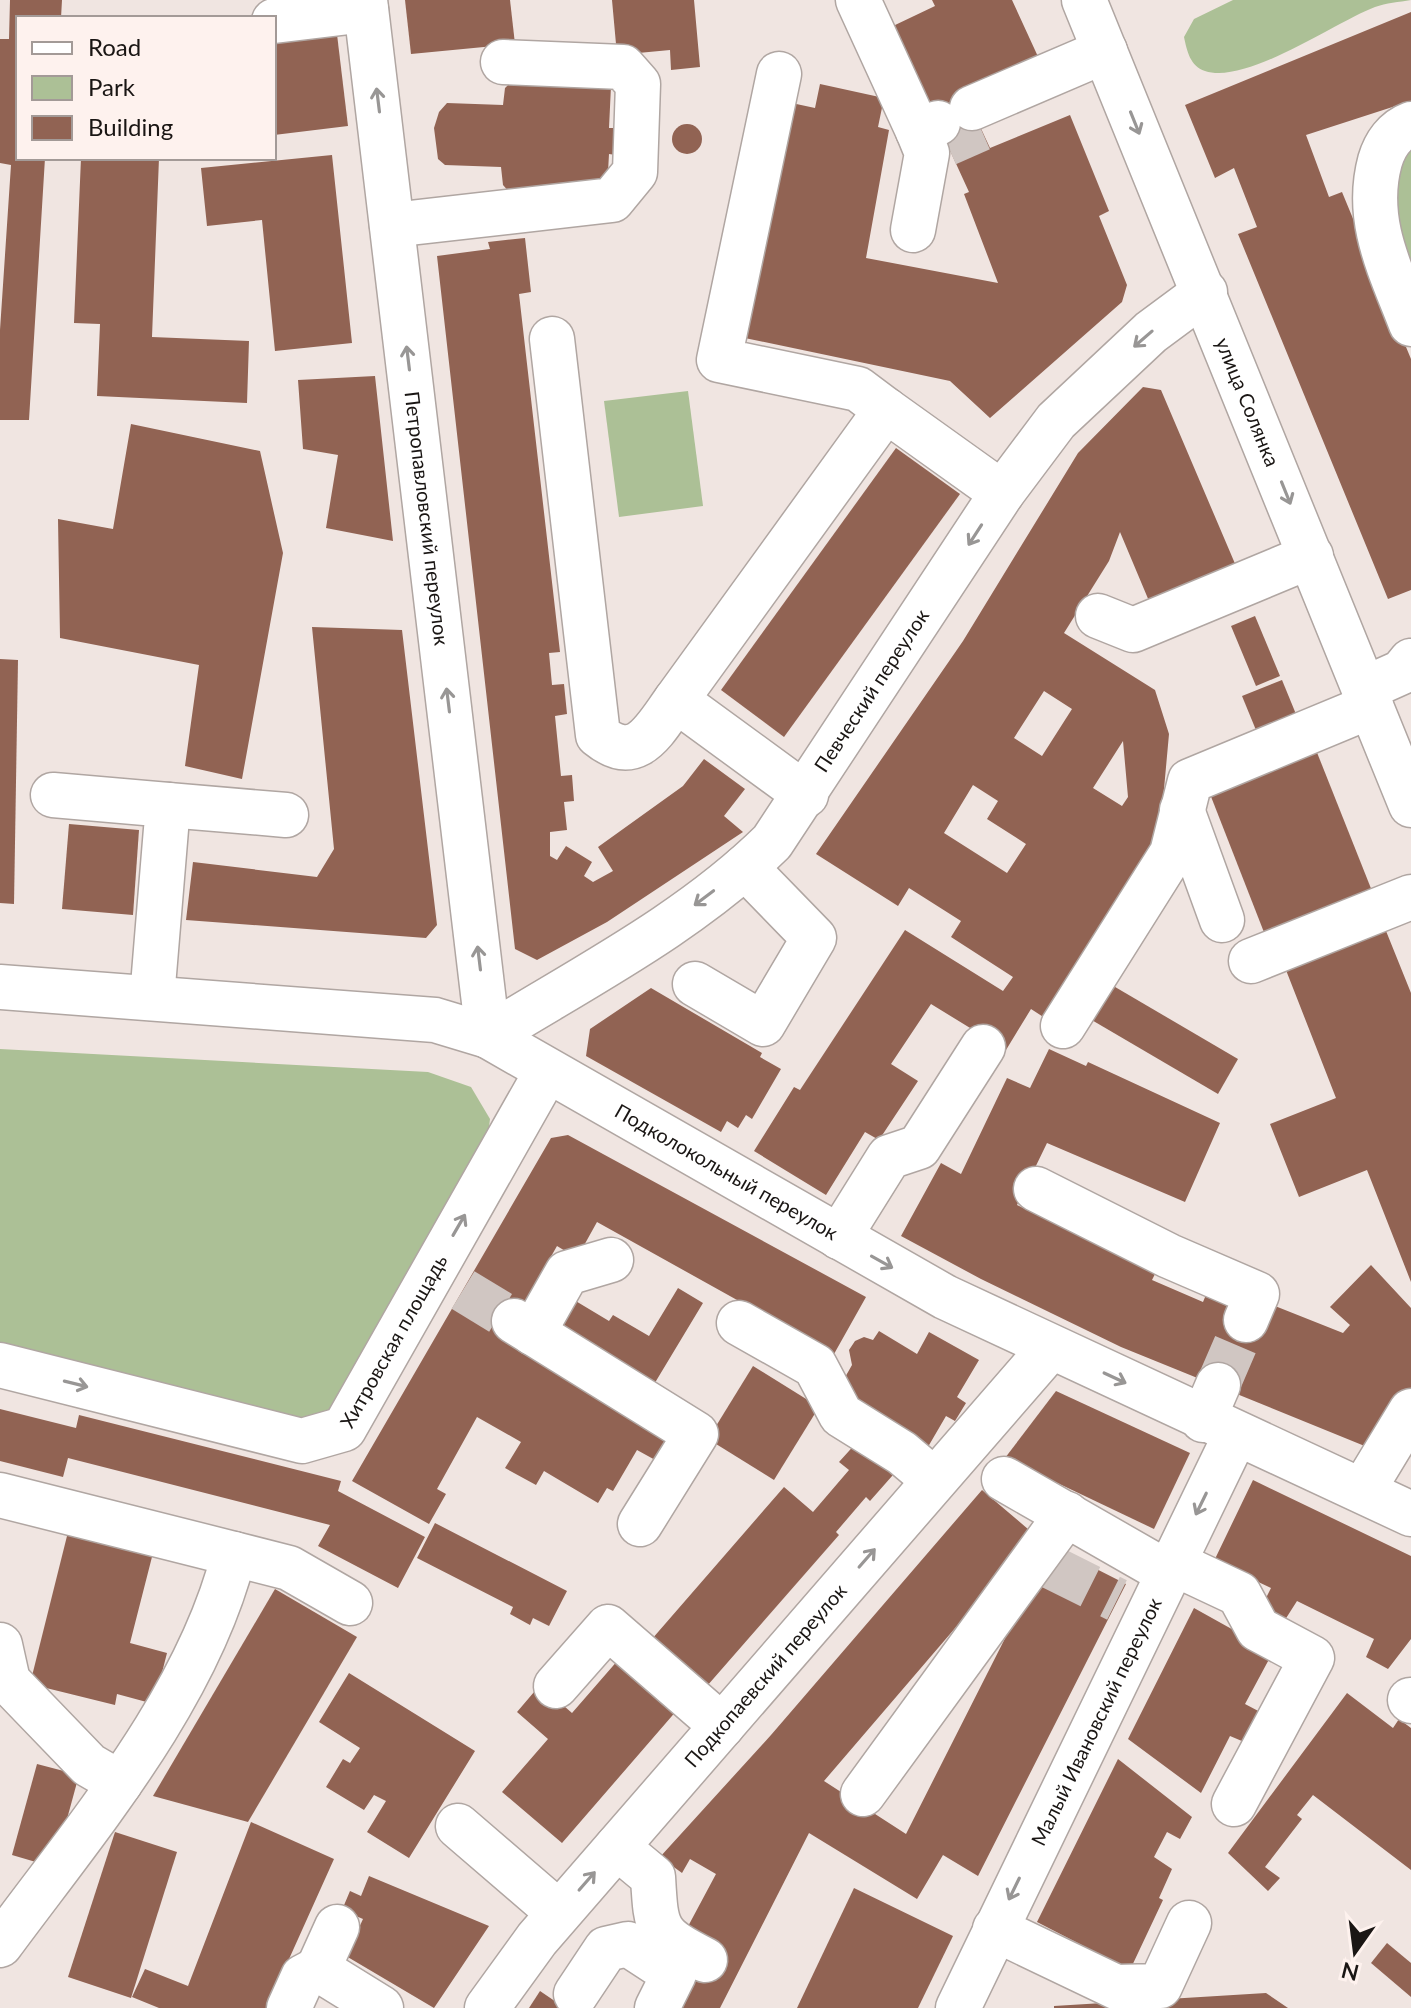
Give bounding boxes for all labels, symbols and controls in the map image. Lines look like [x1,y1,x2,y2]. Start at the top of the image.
legend [16,16,276,160]
text: Road [88,32,141,61]
text: Park [88,72,136,101]
one-way arrow [370,87,385,114]
one-way arrow [1129,110,1143,135]
text: Building [88,112,173,141]
one-way arrow [1134,330,1154,348]
street label: улица Солянка [1211,334,1285,470]
one-way arrow [400,346,415,371]
street label: Петропавловский переулок [401,390,455,647]
one-way arrow [1280,480,1294,505]
one-way arrow [966,524,983,546]
street label: Певческий переулок [809,604,934,776]
one-way arrow [441,687,456,714]
one-way arrow [693,889,715,906]
one-way arrow [471,945,486,972]
street label: Подколокольный переулок [611,1098,843,1245]
one-way arrow [451,1214,467,1237]
street label: Хитровская площадь [334,1250,452,1432]
one-way arrow [870,1255,894,1270]
one-way arrow [1102,1372,1127,1387]
one-way arrow [62,1377,88,1392]
one-way arrow [1193,1491,1208,1515]
one-way arrow [858,1548,876,1568]
street label: Подкопаевский переулок [679,1578,851,1772]
street label: Малый Ивановский переулок [1025,1593,1166,1849]
one-way arrow [578,1872,596,1892]
one-way arrow [1006,1876,1021,1900]
north arrow [1315,1912,1395,1992]
text: N [1339,1957,1362,1987]

